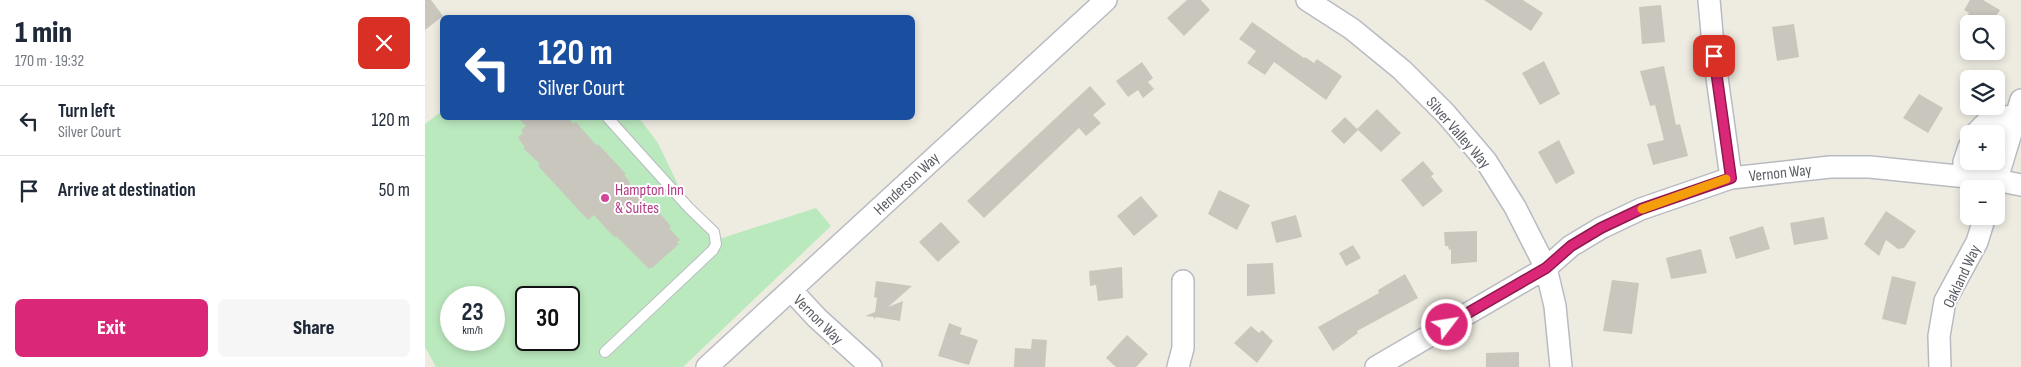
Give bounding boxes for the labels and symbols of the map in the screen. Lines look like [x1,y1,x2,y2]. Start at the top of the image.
pin [1693,35,1735,77]
street label: Silver Valley Way [1422,93,1494,173]
street label: Henderson Way [870,149,944,219]
street label: Vernon Way [1748,161,1812,186]
place label: Hampton Inn & Suites [615,181,684,218]
marker: Hampton Inn & Suites [599,192,611,204]
street label: Oakland Way [1939,242,1985,311]
speed limit sign: 30 [515,286,580,351]
street label: Vernon Way [789,291,847,349]
position arrow [1420,298,1472,350]

